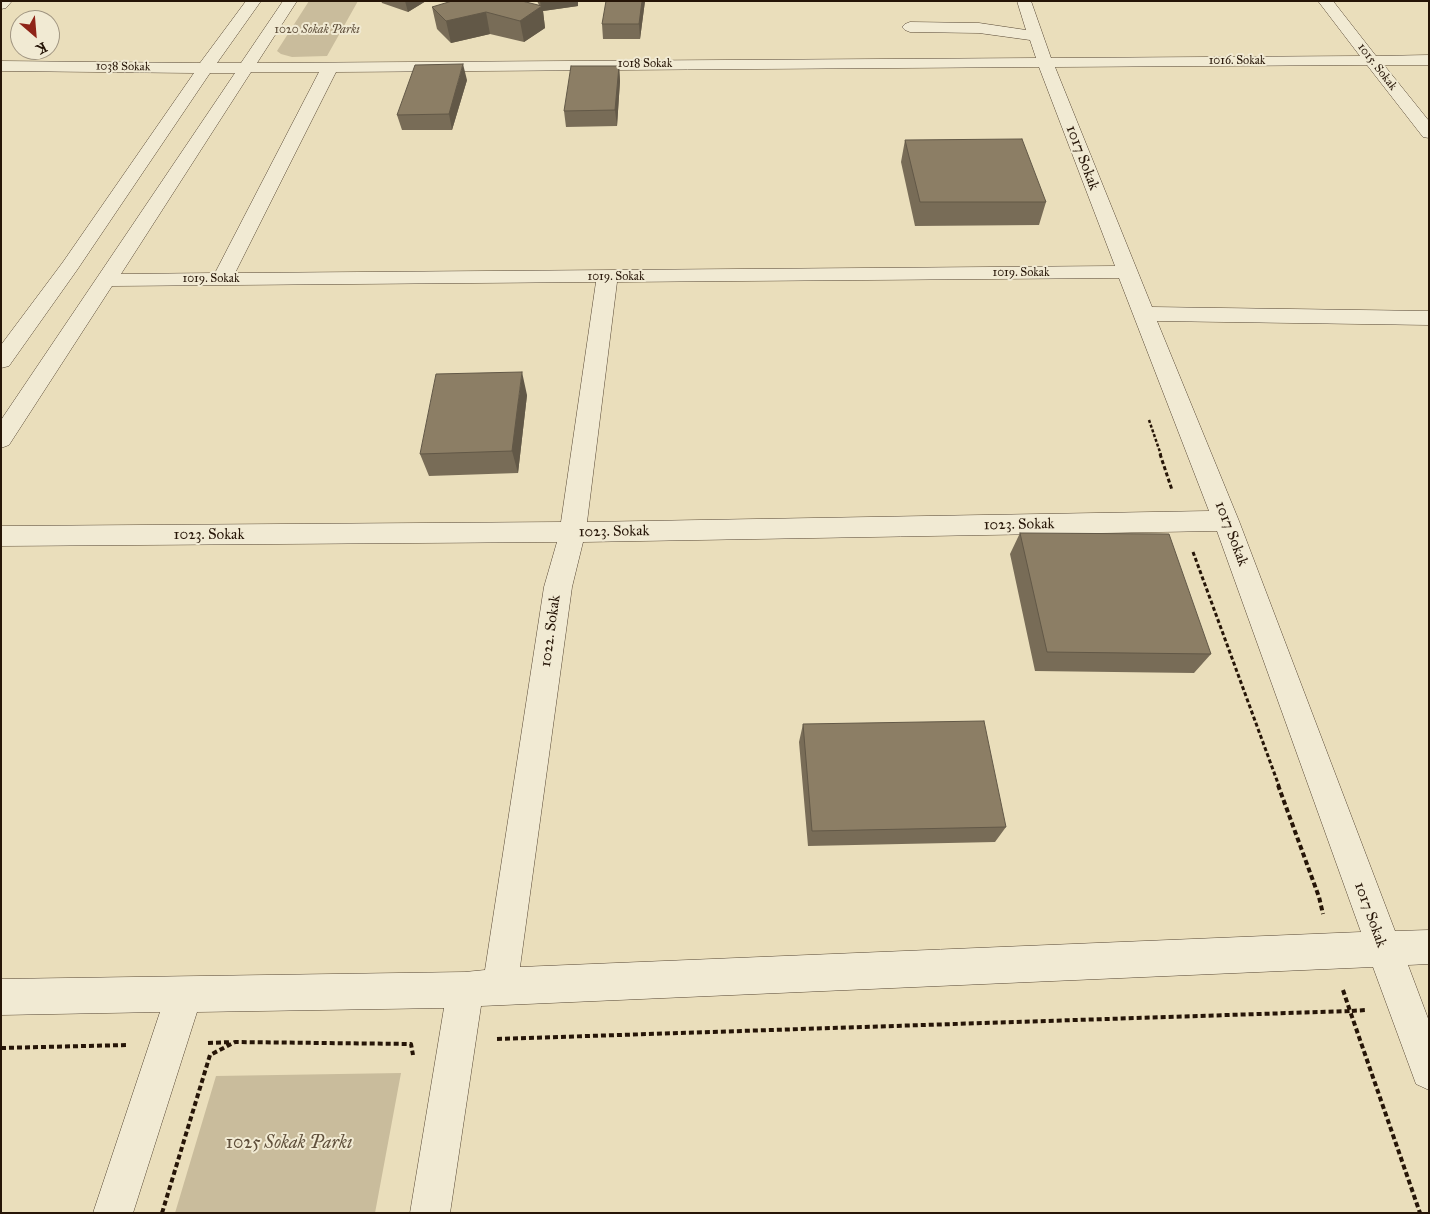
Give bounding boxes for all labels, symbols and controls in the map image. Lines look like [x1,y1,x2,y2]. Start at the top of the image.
north arrow [10,10,60,60]
park label: 1020 Sokak Parkı [274,23,360,37]
text: K [33,38,50,58]
street label: 1015. Sokak [1354,41,1400,93]
street label: 1016. Sokak [1209,54,1265,68]
street label: 1018 Sokak [618,57,672,71]
street label: 1038 Sokak [96,59,150,75]
street label: 1017 Sokak [1061,123,1103,193]
street label: 1019. Sokak [993,266,1049,280]
street label: 1019. Sokak [588,270,644,284]
street label: 1019. Sokak [183,272,239,286]
street label: 1017 Sokak [1210,499,1252,569]
street label: 1023. Sokak [983,515,1055,535]
street label: 1023. Sokak [578,522,650,542]
street label: 1023. Sokak [174,526,244,544]
street label: 1022. Sokak [537,594,565,668]
street label: 1017 Sokak [1350,880,1390,950]
park label: 1025 Sokak Parkı [226,1133,352,1155]

